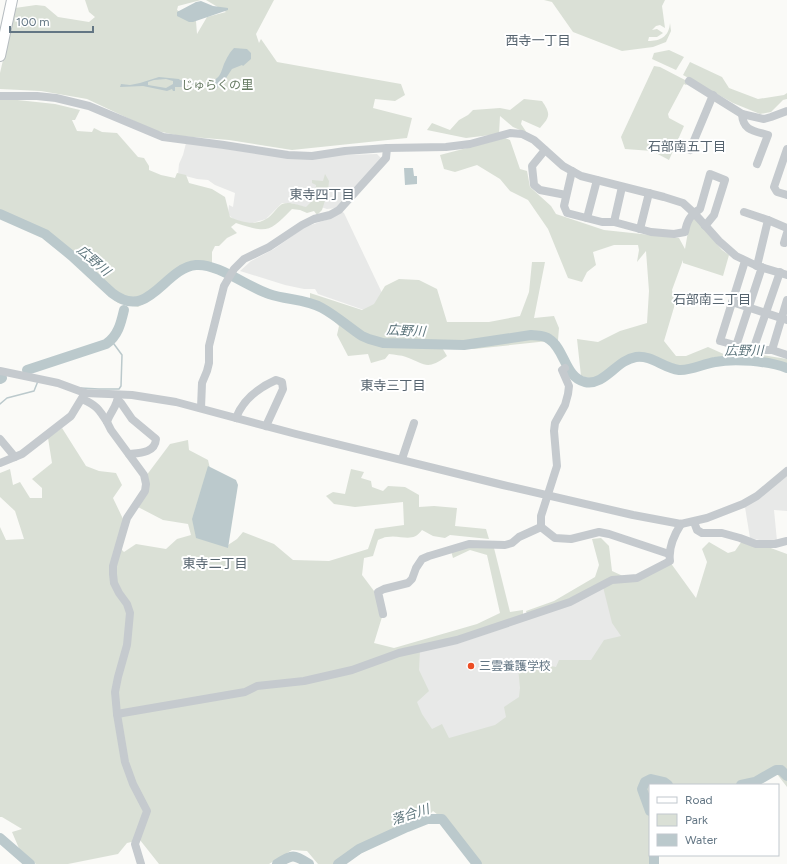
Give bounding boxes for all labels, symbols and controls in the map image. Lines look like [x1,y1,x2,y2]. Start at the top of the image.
scale bar [10,8,93,34]
text: 100 m [16,15,50,29]
district label: 西寺一丁目 [505,33,571,48]
park label: じゅらくの里 [181,78,253,92]
district label: 石部南五丁目 [648,139,726,154]
district label: 東寺四丁目 [289,187,355,202]
water label: 広野川 [74,242,115,280]
district label: 石部南三丁目 [673,292,751,307]
water label: 広野川 [386,322,428,339]
water label: 広野川 [724,343,765,358]
district label: 東寺三丁目 [360,378,426,393]
district label: 東寺二丁目 [182,556,248,571]
place label: 三雲養護学校 [479,659,551,673]
marker: 三雲養護学校 [466,661,476,671]
legend [649,784,779,856]
text: Road [685,793,713,807]
water label: 落合川 [389,801,433,828]
text: Park [685,813,708,827]
text: Water [685,833,717,847]

